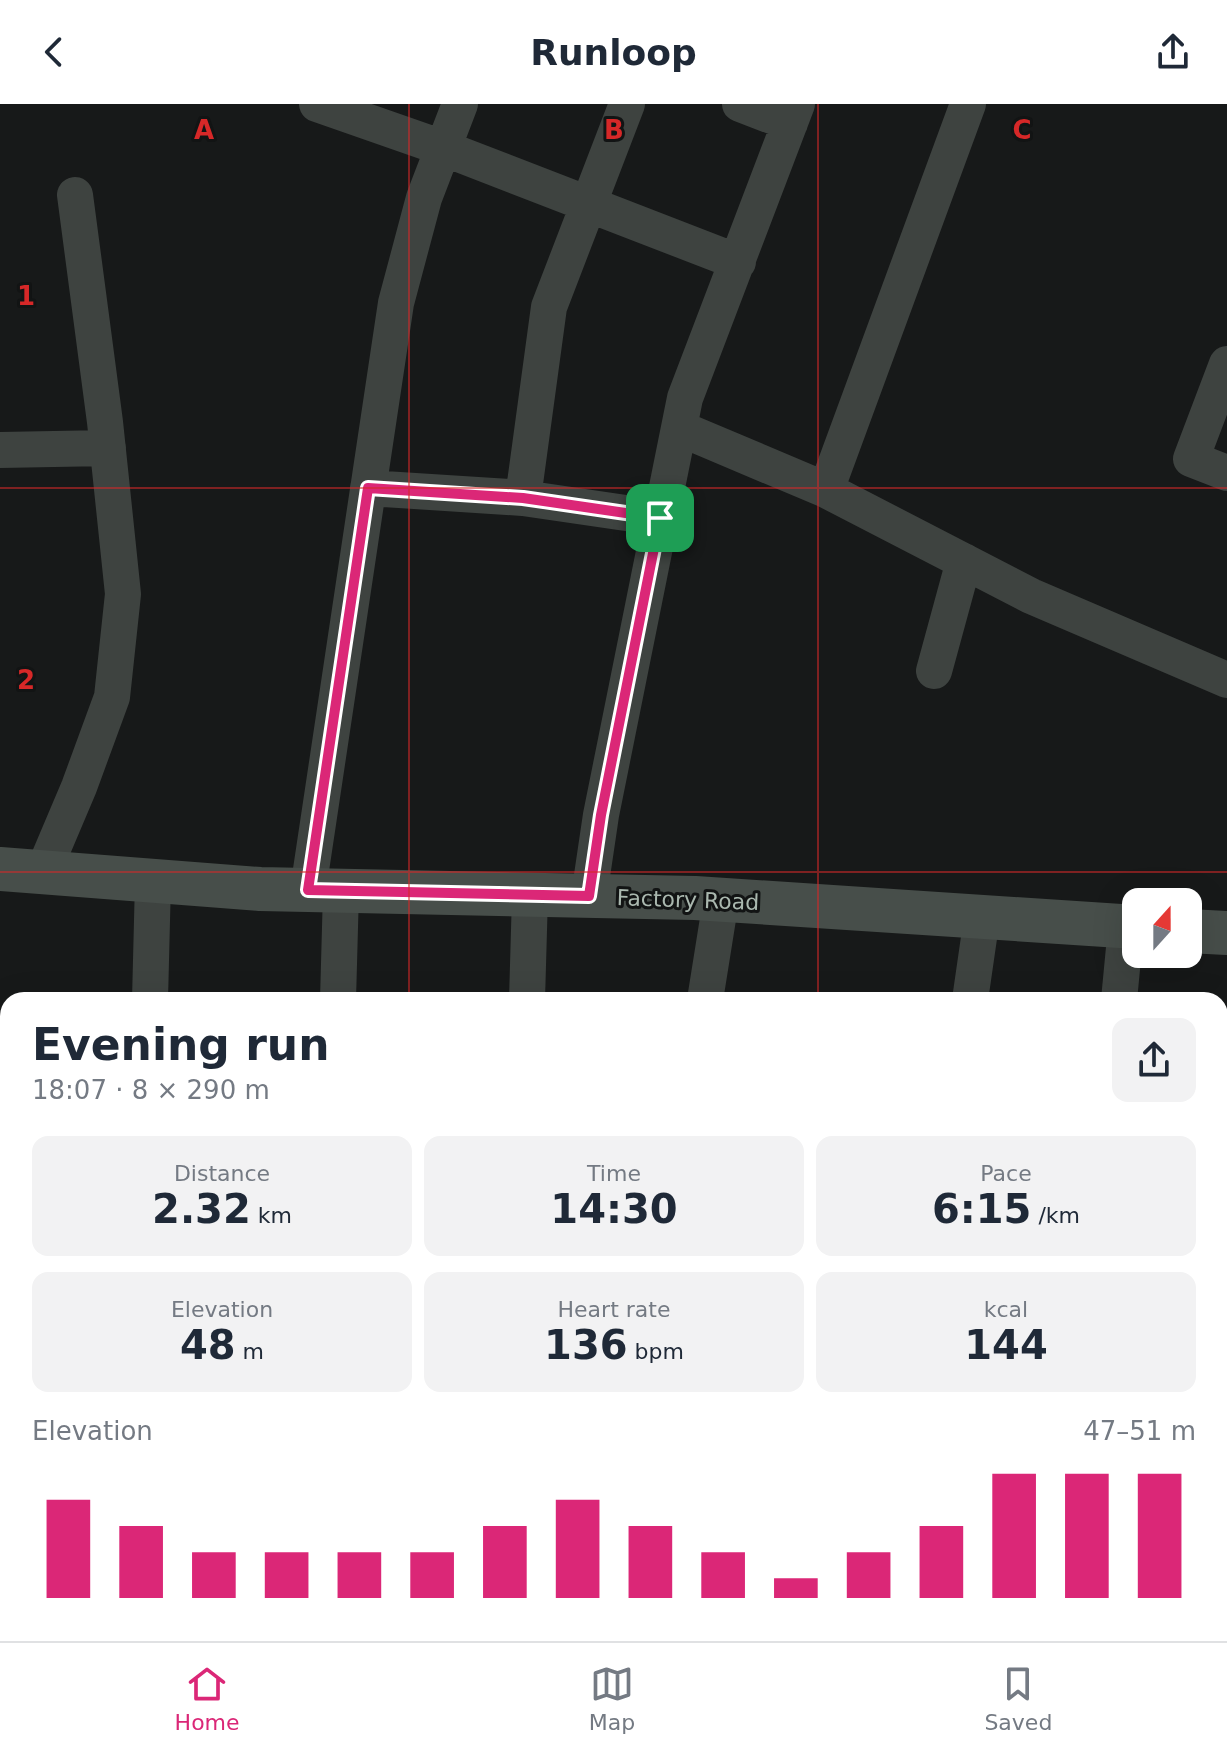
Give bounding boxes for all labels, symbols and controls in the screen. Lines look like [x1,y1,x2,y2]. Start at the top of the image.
icon: back [32,30,76,74]
icon: share [1151,30,1195,74]
text: Runloop [530,32,697,73]
text: A [194,115,214,145]
text: B [604,115,624,145]
text: C [1012,115,1032,145]
text: 1 [17,281,35,311]
pin [626,484,694,552]
icon: arrive [638,496,682,540]
text: 2 [17,665,35,695]
street label: Factory Road [616,885,760,915]
north arrow [1122,888,1202,968]
map controls [1122,888,1202,968]
button: share [1112,1018,1196,1102]
text: Evening run [32,1019,329,1070]
text: 18:07 · 8 × 290 m [32,1075,270,1105]
text: Distance [174,1161,270,1186]
text: Time [587,1161,641,1186]
text: Pace [980,1161,1032,1186]
text: 2.32 [152,1186,251,1232]
text: 14:30 [550,1186,678,1232]
text: 6:15 [932,1186,1031,1232]
text: km [251,1203,292,1228]
text: /km [1031,1203,1080,1228]
text: Elevation [171,1297,273,1322]
text: Heart rate [558,1297,670,1322]
text: kcal [984,1297,1028,1322]
text: 48 [180,1322,236,1368]
text: 136 [544,1322,628,1368]
text: 144 [964,1322,1048,1368]
text: m [236,1339,264,1364]
text: bpm [628,1339,684,1364]
text: Elevation [32,1416,153,1446]
text: 47–51 m [1083,1416,1196,1446]
tab: Home [175,1662,240,1735]
tab: Map [589,1662,635,1735]
tab: Saved [984,1662,1052,1735]

